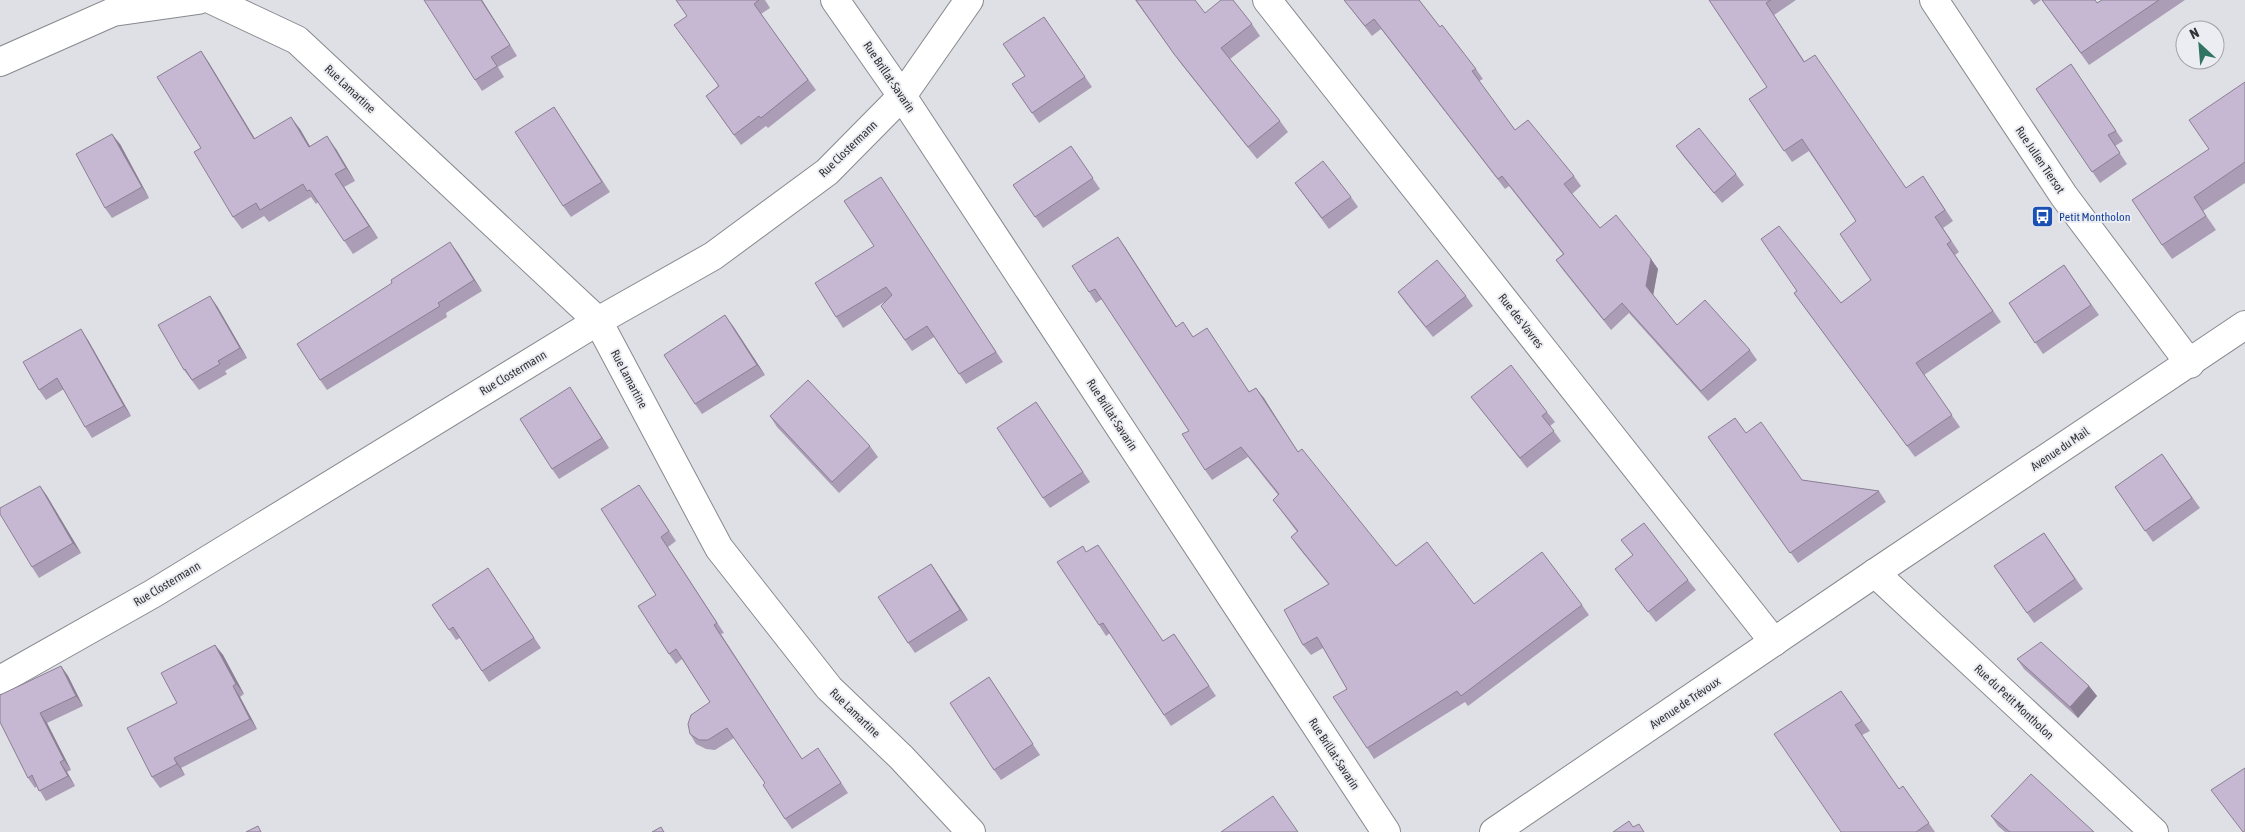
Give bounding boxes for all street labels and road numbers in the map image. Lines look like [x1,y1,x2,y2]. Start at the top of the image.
street label: Rue Brillat-Savarin [860,39,918,115]
street label: Rue Lamartine [322,62,378,116]
street label: Rue Clostermann [816,118,880,180]
street label: Rue Julien Tiersot [2013,124,2068,196]
street label: Rue des Vavres [1495,291,1547,351]
street label: Rue Lamartine [608,347,650,411]
street label: Rue Clostermann [477,348,549,398]
street label: Rue Brillat-Savarin [1084,377,1140,453]
street label: Avenue du Mail [2028,424,2093,474]
street label: Rue Clostermann [131,559,203,609]
street label: Rue du Petit Montholon [1971,662,2057,742]
street label: Avenue de Trévoux [1647,674,1723,732]
street label: Rue Lamartine [827,686,883,740]
street label: Rue Brillat-Savarin [1306,716,1362,792]

